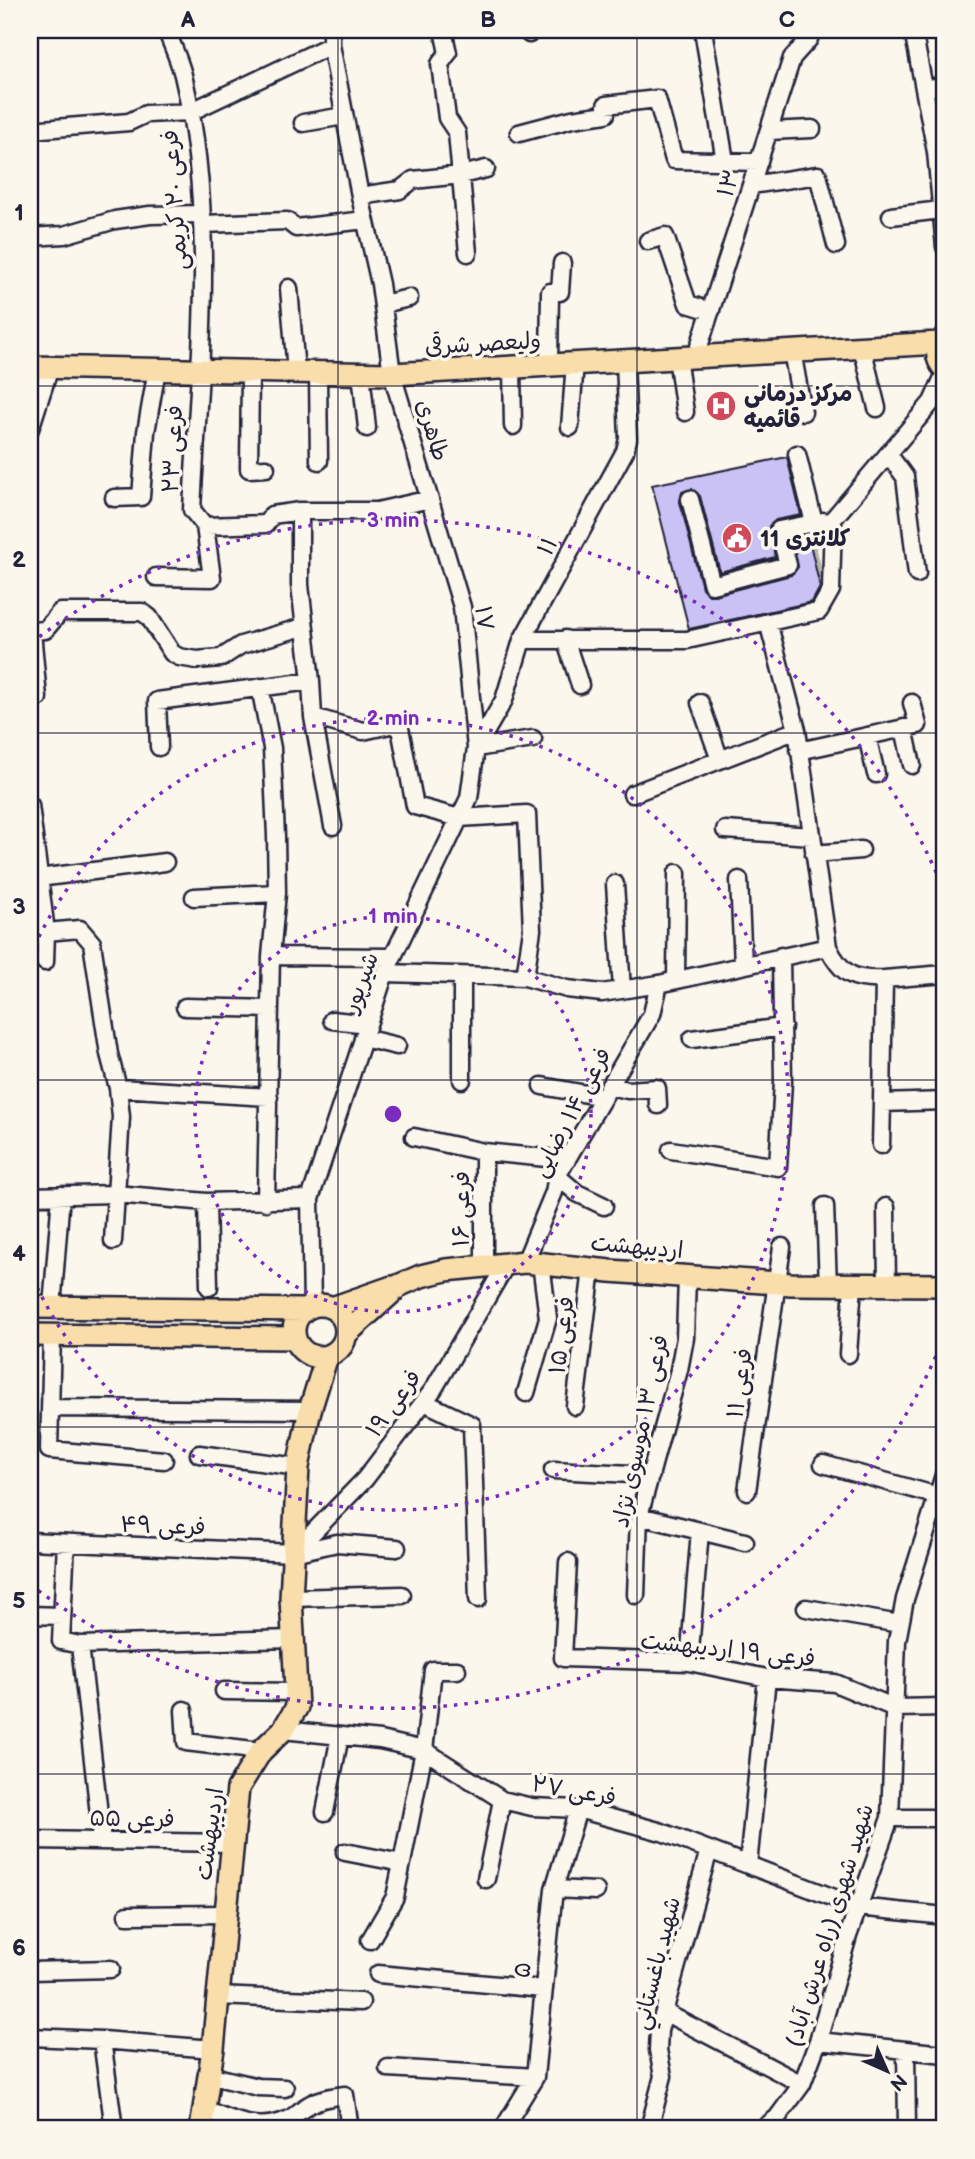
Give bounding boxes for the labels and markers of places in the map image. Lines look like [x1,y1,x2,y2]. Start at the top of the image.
place label: مرکز درمانی قائمیه [744,380,852,434]
hospital icon: مرکز درمانی قائمیه [704,389,738,423]
public building icon: کلانتری 11 [720,521,754,555]
place label: کلانتری 11 [760,525,851,553]
centre of rings [381,1102,405,1126]

